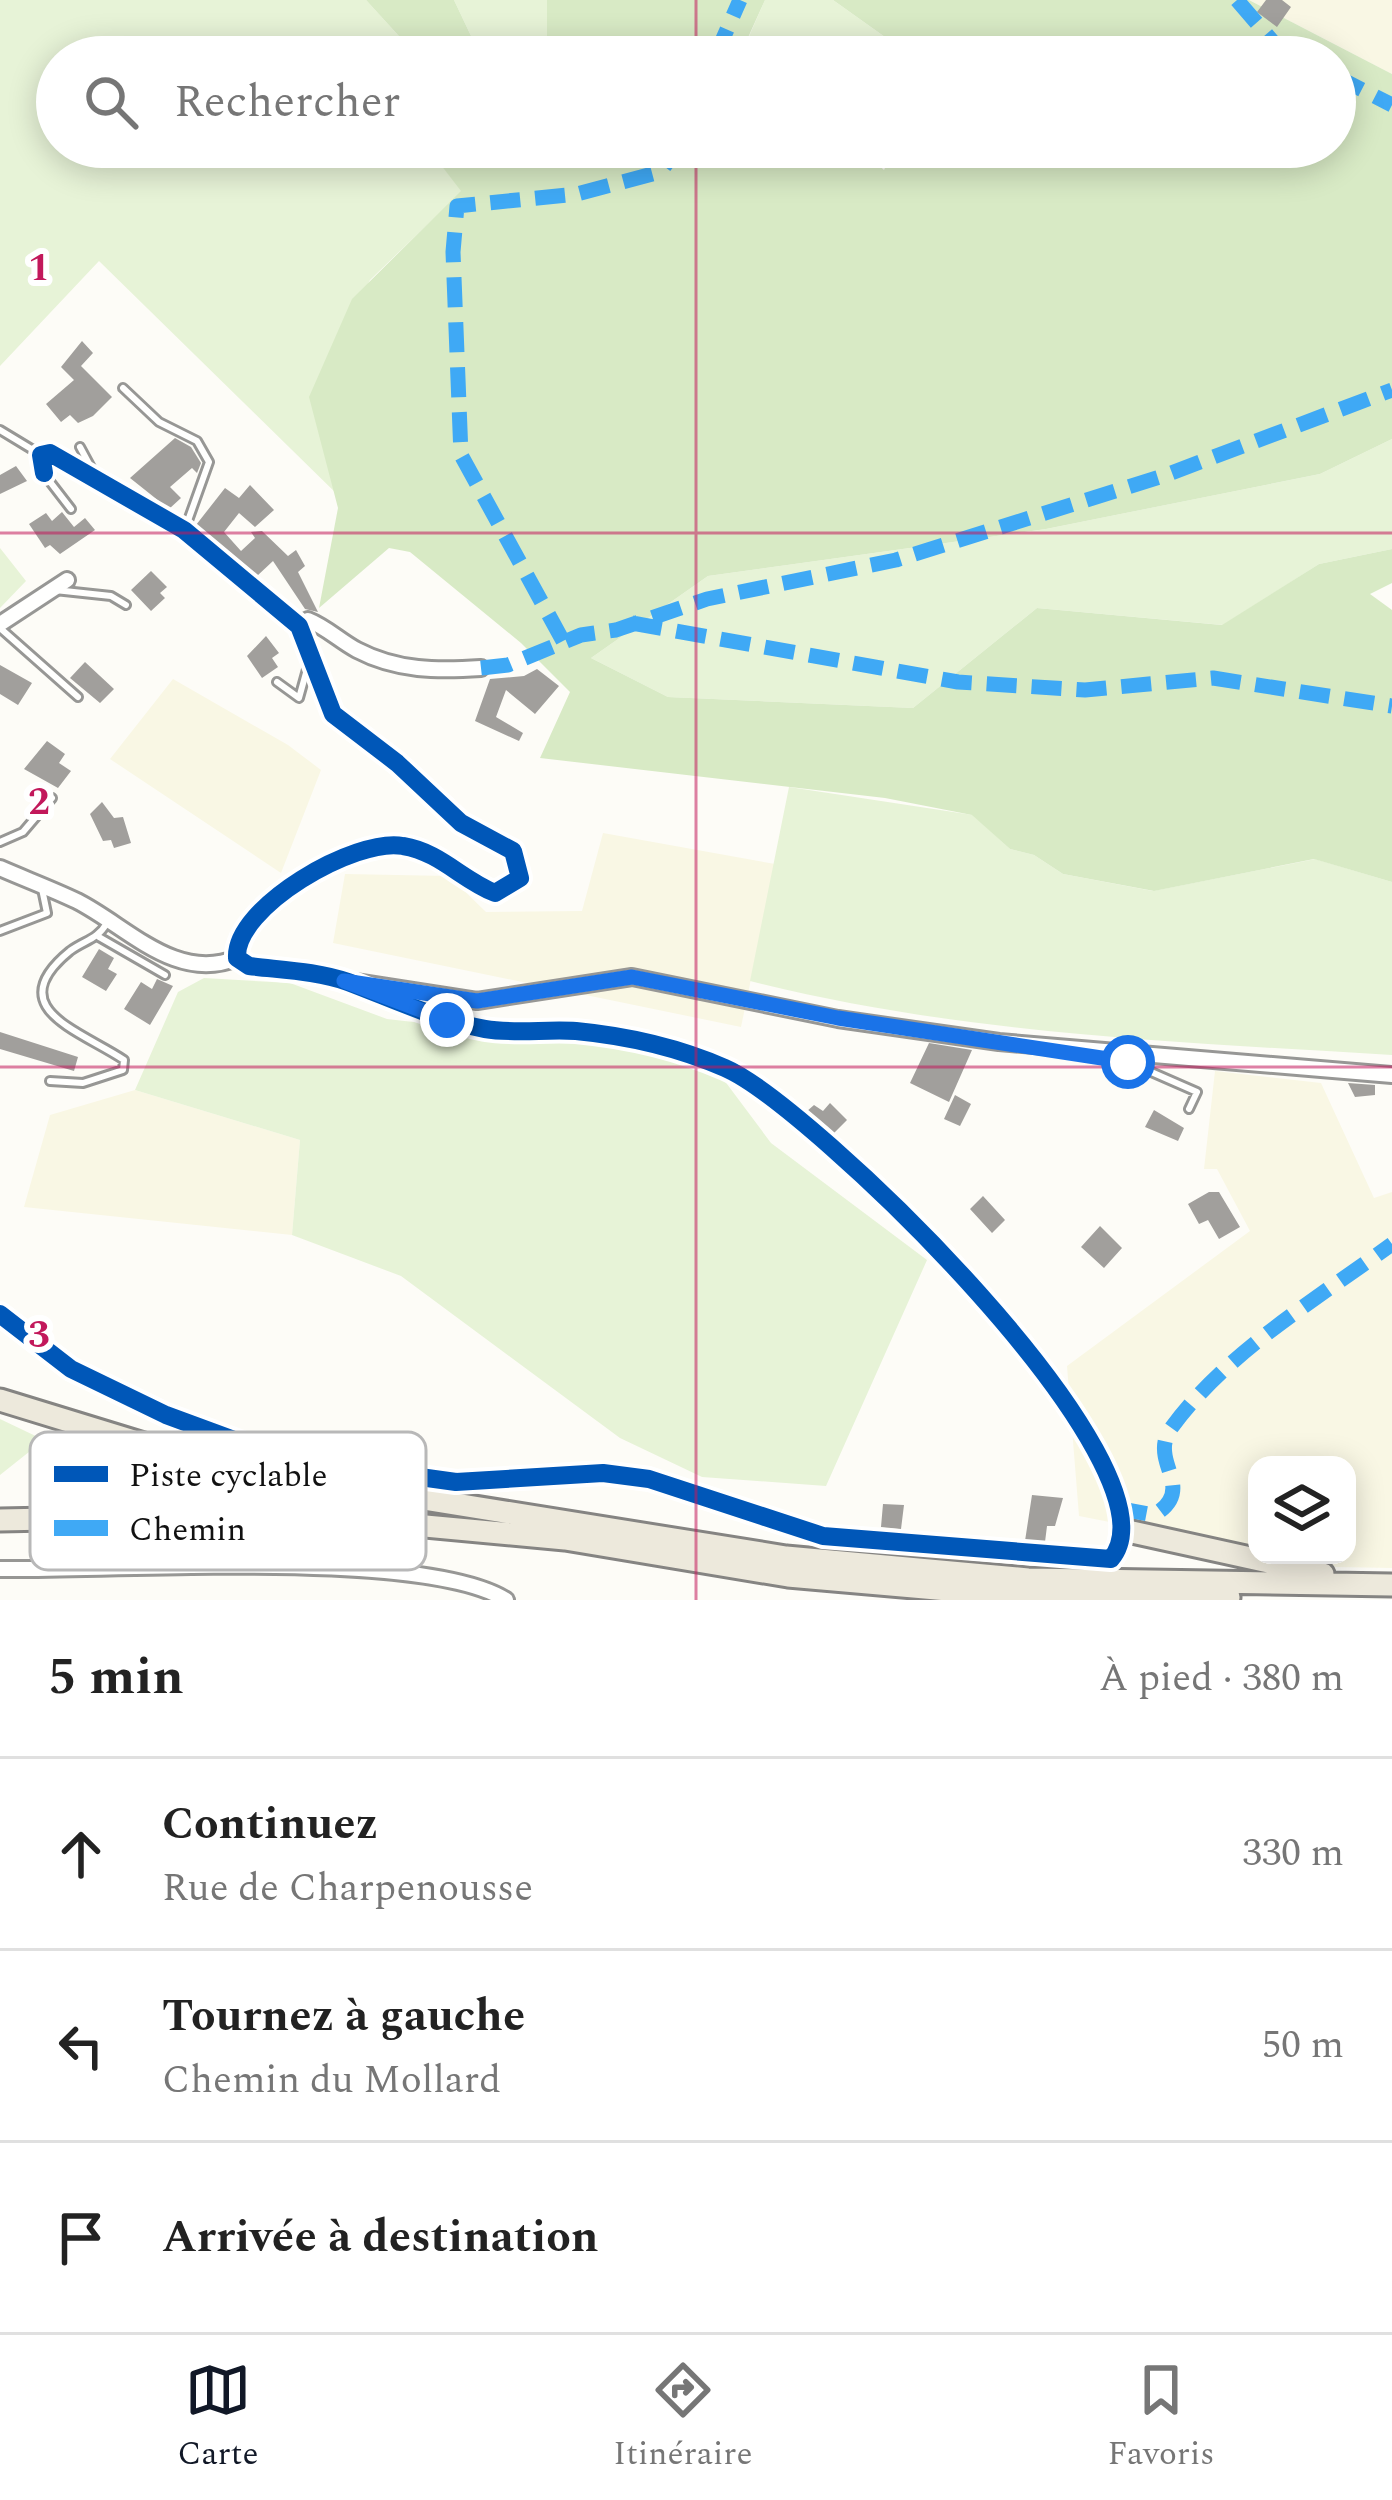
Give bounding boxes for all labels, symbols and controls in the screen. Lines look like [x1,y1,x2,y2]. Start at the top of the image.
search box [36,36,1356,168]
text: Rechercher [174,68,400,137]
icon: search [78,69,144,135]
text: 1 [28,239,50,298]
text: 2 [28,773,50,832]
route end [420,993,474,1047]
route start [1101,1035,1155,1089]
text: 3 [28,1306,50,1365]
legend [30,1432,426,1570]
text: Piste cyclable [129,1451,328,1501]
map controls [1248,1456,1356,1564]
button: layers [1248,1456,1356,1564]
text: Chemin [129,1505,246,1555]
text: 5 min [48,1639,184,1717]
text: À pied · 380 m [1099,1649,1344,1708]
text: Continuez [162,1790,378,1859]
icon: ahead [48,1821,114,1887]
text: 330 m [1242,1824,1344,1883]
text: Rue de Charpenousse [162,1859,533,1918]
text: Tournez à gauche [162,1982,525,2051]
icon: left [48,2013,114,2079]
text: 50 m [1262,2016,1344,2075]
text: Chemin du Mollard [162,2051,501,2110]
text: Arrivée à destination [162,2203,599,2272]
icon: arrive [48,2205,114,2271]
tab: Carte [178,2357,258,2479]
tab: Itinéraire [613,2357,752,2479]
tab: Favoris [1107,2357,1214,2479]

